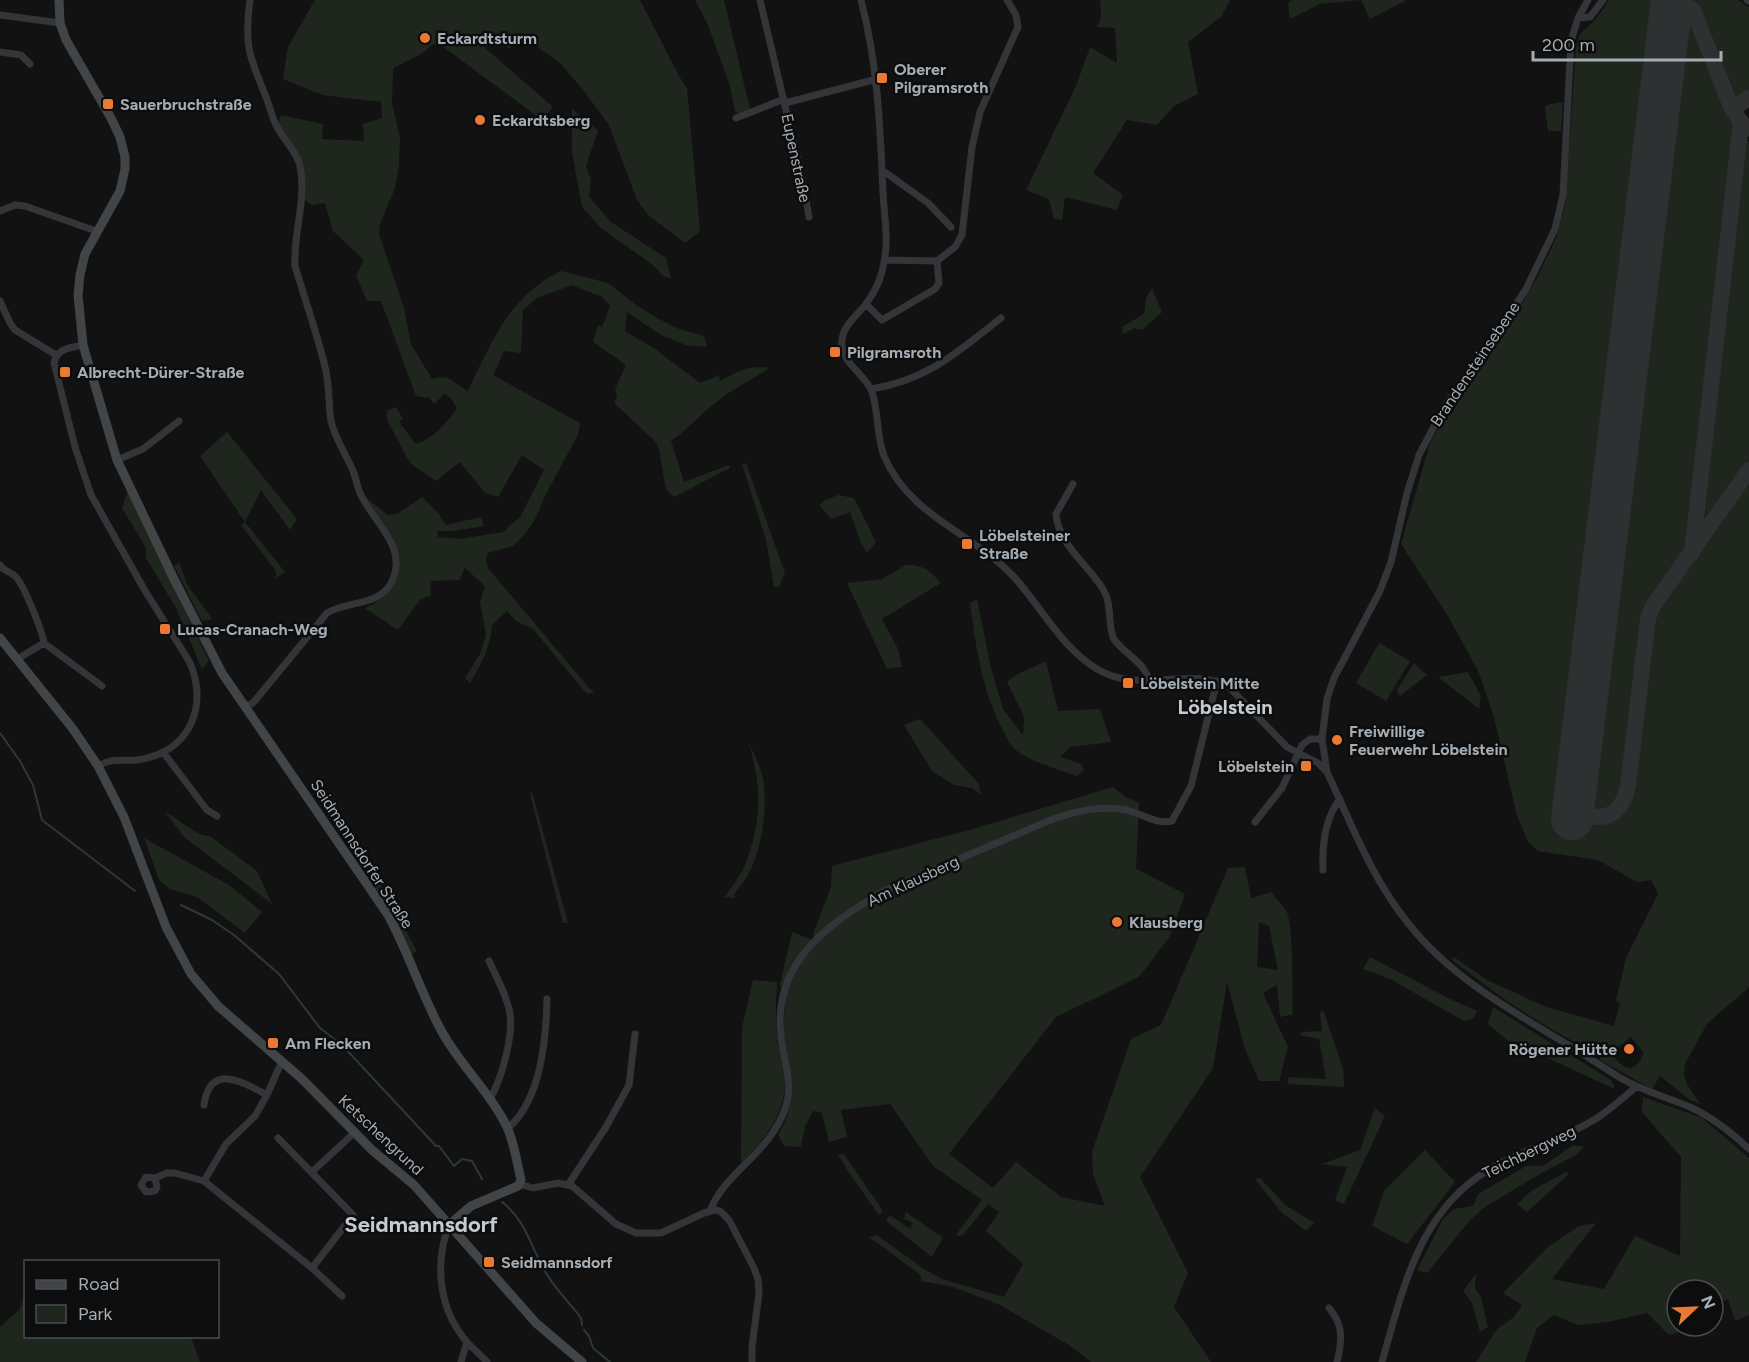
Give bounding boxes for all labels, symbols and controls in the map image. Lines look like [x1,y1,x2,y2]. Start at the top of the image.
scale bar [1533,24,1720,62]
place label: Eckardtsturm [437,29,537,48]
marker: Eckardtsturm [418,31,432,45]
text: 200 m [1542,34,1595,56]
place label: Oberer Pilgramsroth [894,60,988,97]
marker: Oberer Pilgramsroth [875,71,889,85]
place label: Sauerbruchstraße [120,95,252,114]
marker: Sauerbruchstraße [101,97,115,111]
place label: Eckardtsberg [492,111,590,130]
street label: Eupenstraße [777,112,815,204]
marker: Eckardtsberg [473,113,487,127]
street label: Brandensteinsebene [1426,298,1524,430]
place label: Pilgramsroth [847,343,941,362]
marker: Pilgramsroth [828,345,842,359]
place label: Albrecht-Dürer-Straße [77,363,245,382]
marker: Albrecht-Dürer-Straße [58,365,72,379]
place label: Löbelsteiner Straße [979,526,1070,563]
marker: Löbelsteiner Straße [960,537,974,551]
place label: Lucas-Cranach-Weg [177,620,328,639]
marker: Lucas-Cranach-Weg [158,622,172,636]
place label: Löbelstein Mitte [1140,674,1260,693]
marker: Löbelstein Mitte [1121,676,1135,690]
district label: Löbelstein [1177,695,1273,719]
place label: Freiwillige Feuerwehr Löbelstein [1349,722,1508,759]
marker: Freiwillige Feuerwehr Löbelstein [1330,733,1344,747]
place label: Löbelstein [1218,757,1294,776]
marker: Löbelstein [1299,759,1313,773]
street label: Seidmannsdorfer Straße [307,776,417,932]
street label: Am Klausberg [864,851,962,911]
place label: Klausberg [1129,913,1203,932]
marker: Klausberg [1110,915,1124,929]
place label: Am Flecken [285,1034,371,1053]
marker: Am Flecken [266,1036,280,1050]
place label: Rögener Hütte [1508,1040,1617,1059]
marker: Rögener Hütte [1622,1042,1636,1056]
street label: Ketschengrund [335,1091,427,1179]
street label: Teichbergweg [1479,1121,1579,1183]
district label: Seidmannsdorf [344,1211,498,1238]
place label: Seidmannsdorf [501,1253,613,1272]
marker: Seidmannsdorf [482,1255,496,1269]
legend [24,1260,219,1338]
text: Road [78,1273,119,1295]
north arrow [1665,1278,1725,1338]
text: N [1697,1293,1720,1312]
text: Park [78,1303,113,1325]

